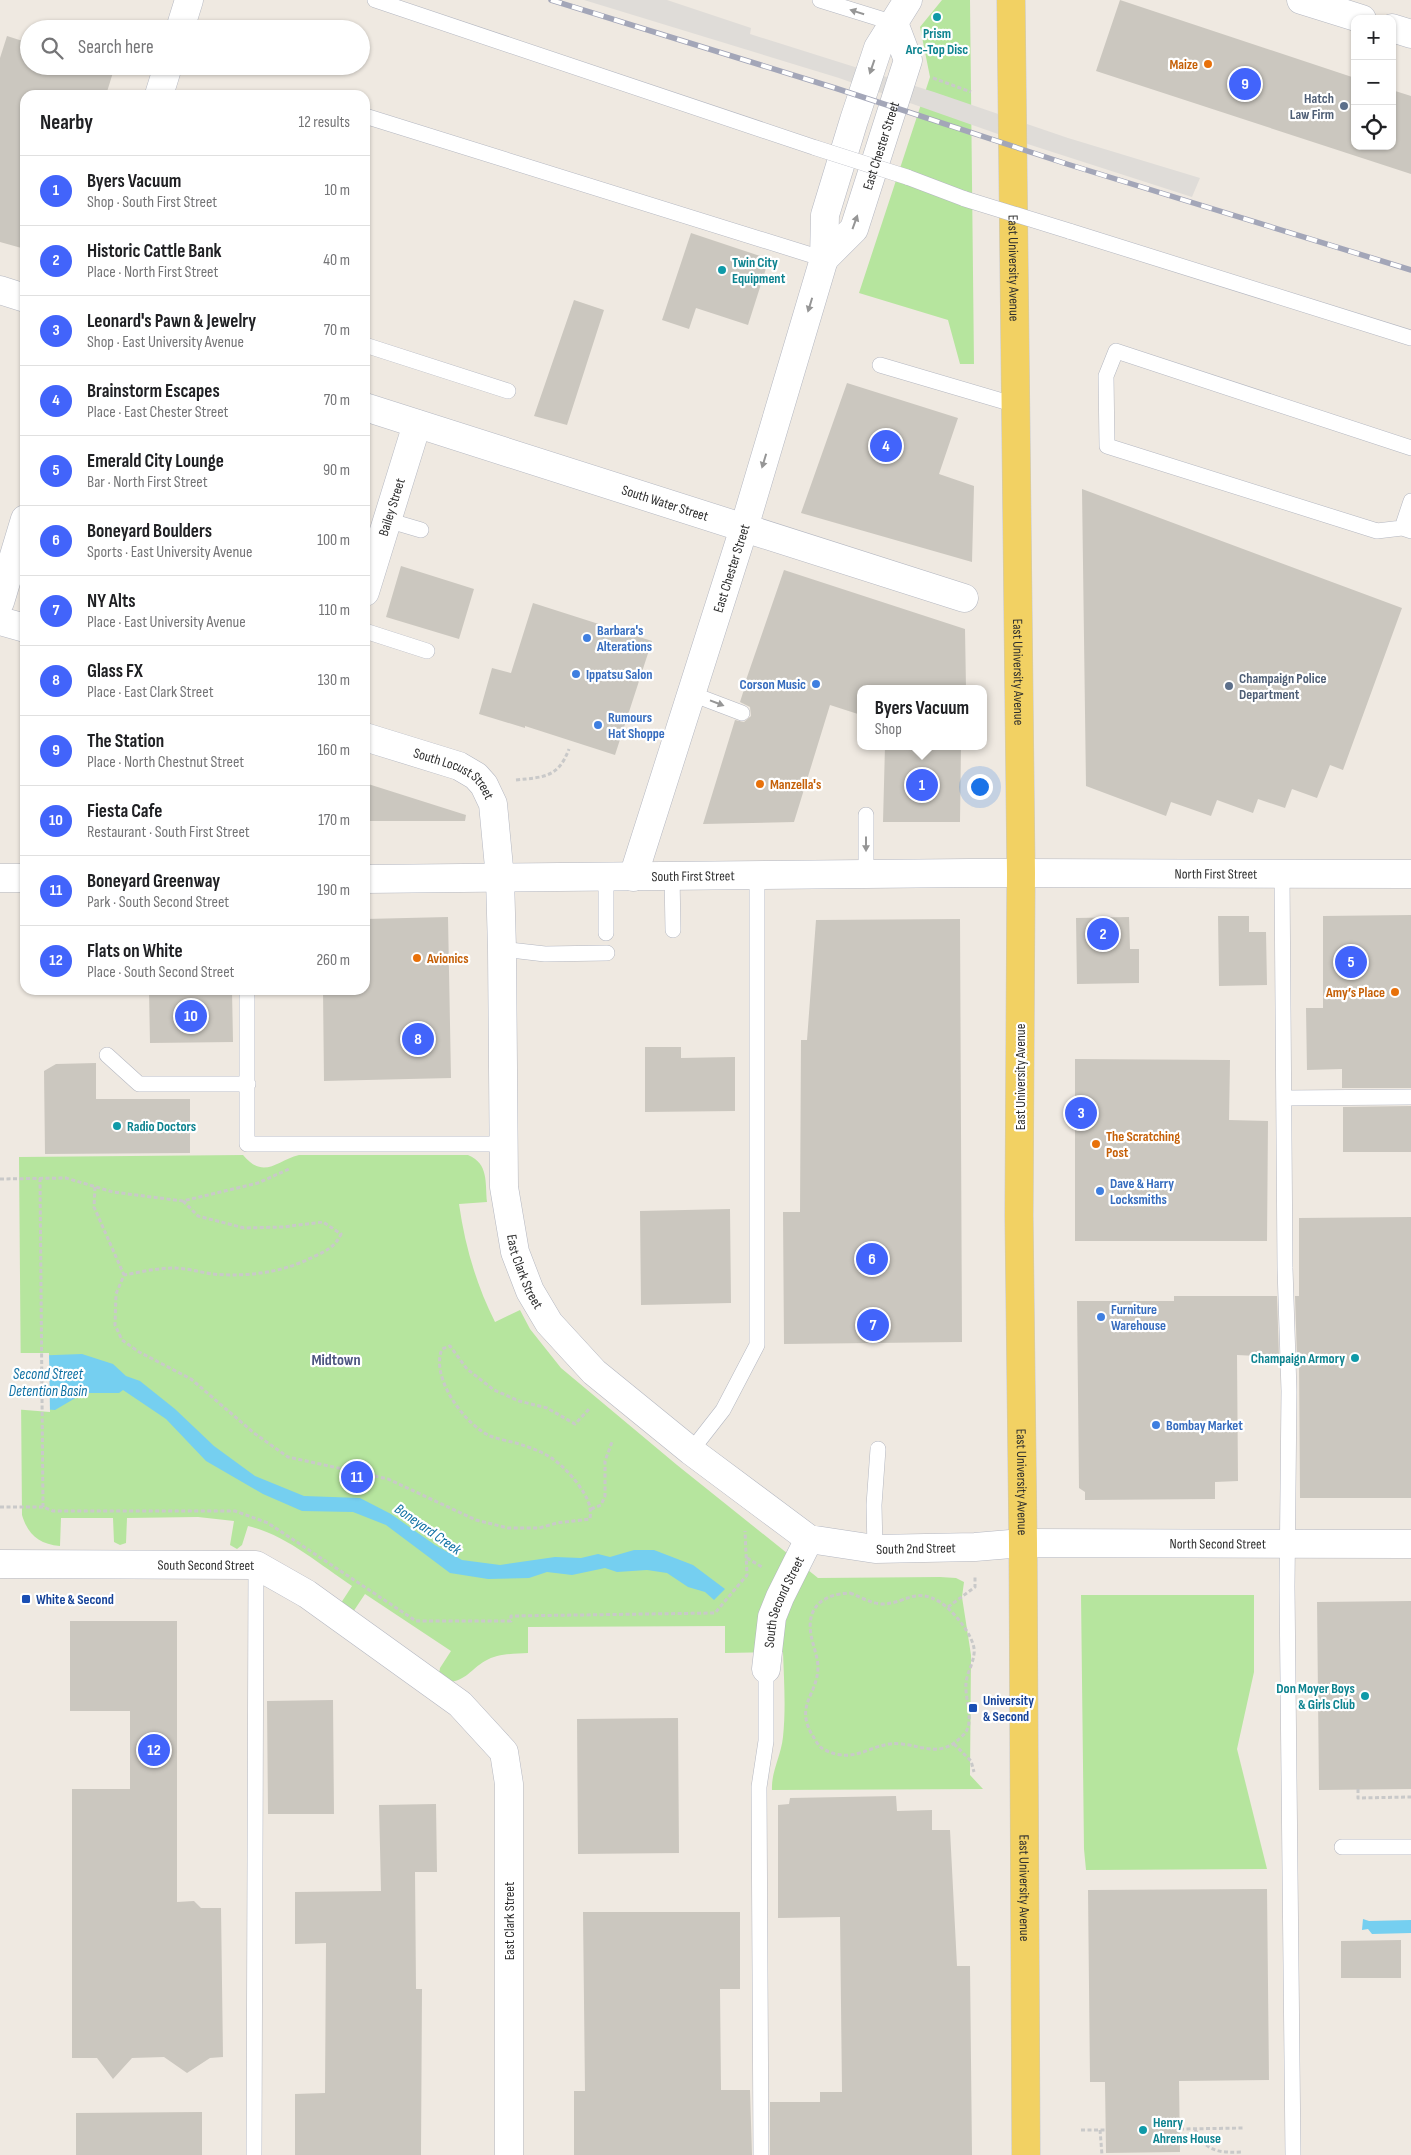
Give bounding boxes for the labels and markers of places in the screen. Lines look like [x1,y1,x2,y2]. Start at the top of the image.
marker: Prism Arc-Top Disc [931,11,943,23]
place label: Prism Arc-Top Disc [905,25,968,58]
place label: Maize [1169,56,1198,73]
marker: Maize [1202,58,1214,70]
pin: 9 [1229,65,1261,103]
place label: Hatch Law Firm [1290,90,1334,123]
marker: Hatch Law Firm [1338,100,1350,112]
place label: Twin City Equipment [732,254,786,287]
marker: Twin City Equipment [716,264,728,276]
pin: 4 [870,427,902,465]
place label: Barbara's Alterations [596,622,652,655]
marker: Barbara's Alterations [581,632,593,644]
place label: Ippatsu Salon [586,666,652,683]
marker: Ippatsu Salon [570,668,582,680]
place label: Champaign Police Department [1239,670,1327,703]
place label: Corson Music [740,676,806,693]
marker: Corson Music [810,678,822,690]
marker: Champaign Police Department [1223,680,1235,692]
place label: Rumours Hat Shoppe [608,709,665,742]
marker: Rumours Hat Shoppe [592,719,604,731]
pin: 1 [906,766,938,804]
place label: Manzella's [770,776,821,793]
marker: Manzella's [754,778,766,790]
pin: 2 [1087,915,1119,953]
pin: 5 [1335,943,1367,981]
place label: Avionics [426,950,469,967]
marker: Avionics [411,952,423,964]
place label: Amy’s Place [1325,984,1385,1001]
marker: Amy’s Place [1389,986,1401,998]
pin: 10 [175,997,207,1035]
pin: 8 [402,1020,434,1058]
pin: 3 [1065,1094,1097,1132]
place label: Radio Doctors [127,1118,196,1135]
marker: Radio Doctors [111,1120,123,1132]
place label: The Scratching Post [1106,1128,1180,1161]
marker: The Scratching Post [1090,1138,1102,1150]
place label: Dave & Harry Locksmiths [1110,1175,1174,1208]
marker: Dave & Harry Locksmiths [1094,1185,1106,1197]
pin: 6 [856,1240,888,1278]
place label: Furniture Warehouse [1111,1301,1166,1334]
pin: 7 [857,1306,889,1344]
marker: Furniture Warehouse [1095,1311,1107,1323]
place label: Champaign Armory [1251,1350,1345,1367]
marker: Champaign Armory [1349,1352,1361,1364]
place label: Bombay Market [1166,1417,1243,1434]
marker: Bombay Market [1150,1419,1162,1431]
pin: 11 [341,1458,373,1496]
place label: White & Second [36,1591,114,1608]
marker: White & Second [20,1593,32,1605]
place label: Don Moyer Boys & Girls Club [1276,1680,1355,1713]
marker: Don Moyer Boys & Girls Club [1359,1690,1371,1702]
place label: University & Second [983,1692,1034,1725]
marker: University & Second [967,1702,979,1714]
pin: 12 [138,1731,170,1769]
place label: Henry Ahrens House [1152,2114,1221,2147]
marker: Henry Ahrens House [1137,2124,1149,2136]

